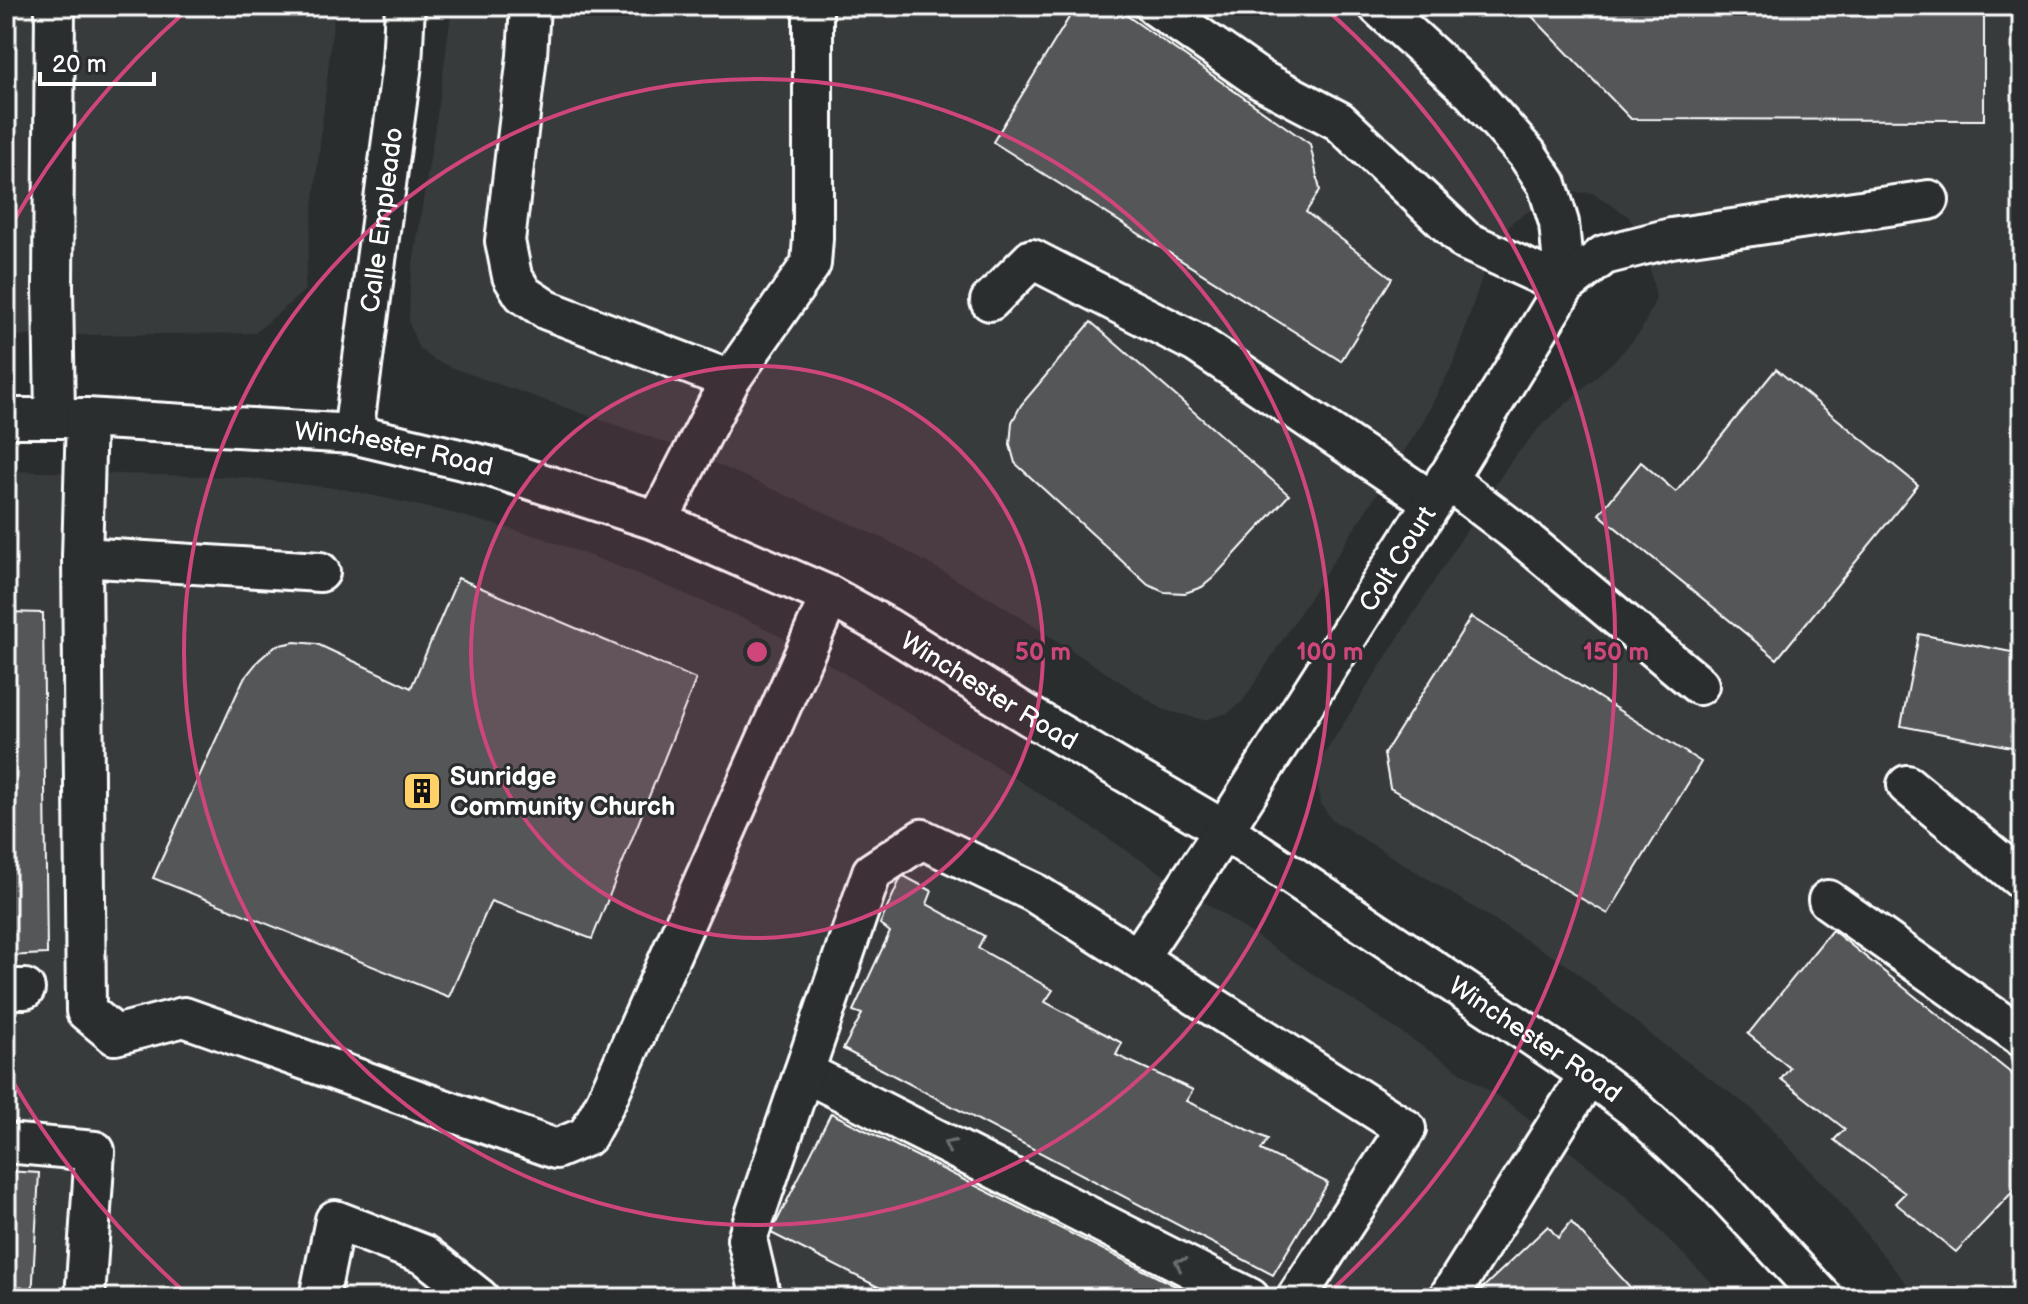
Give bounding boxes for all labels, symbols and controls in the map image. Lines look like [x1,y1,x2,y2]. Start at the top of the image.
scale bar [40,36,154,86]
text: 20 m [52,50,107,79]
street label: Calle Empleado [355,126,410,314]
street label: Winchester Road [294,417,496,484]
street label: Colt Court [1353,501,1443,618]
street label: Winchester Road [895,626,1083,758]
centre of rings [743,638,771,666]
text: 50 m [1015,638,1071,667]
text: 100 m [1297,638,1363,667]
text: 150 m [1583,638,1649,667]
place label: Sunridge Community Church [450,762,675,823]
building icon: Sunridge Community Church [401,770,443,812]
street label: Winchester Road [1443,971,1627,1110]
one-way arrow [942,1139,957,1155]
one-way arrow [1174,1257,1189,1272]

